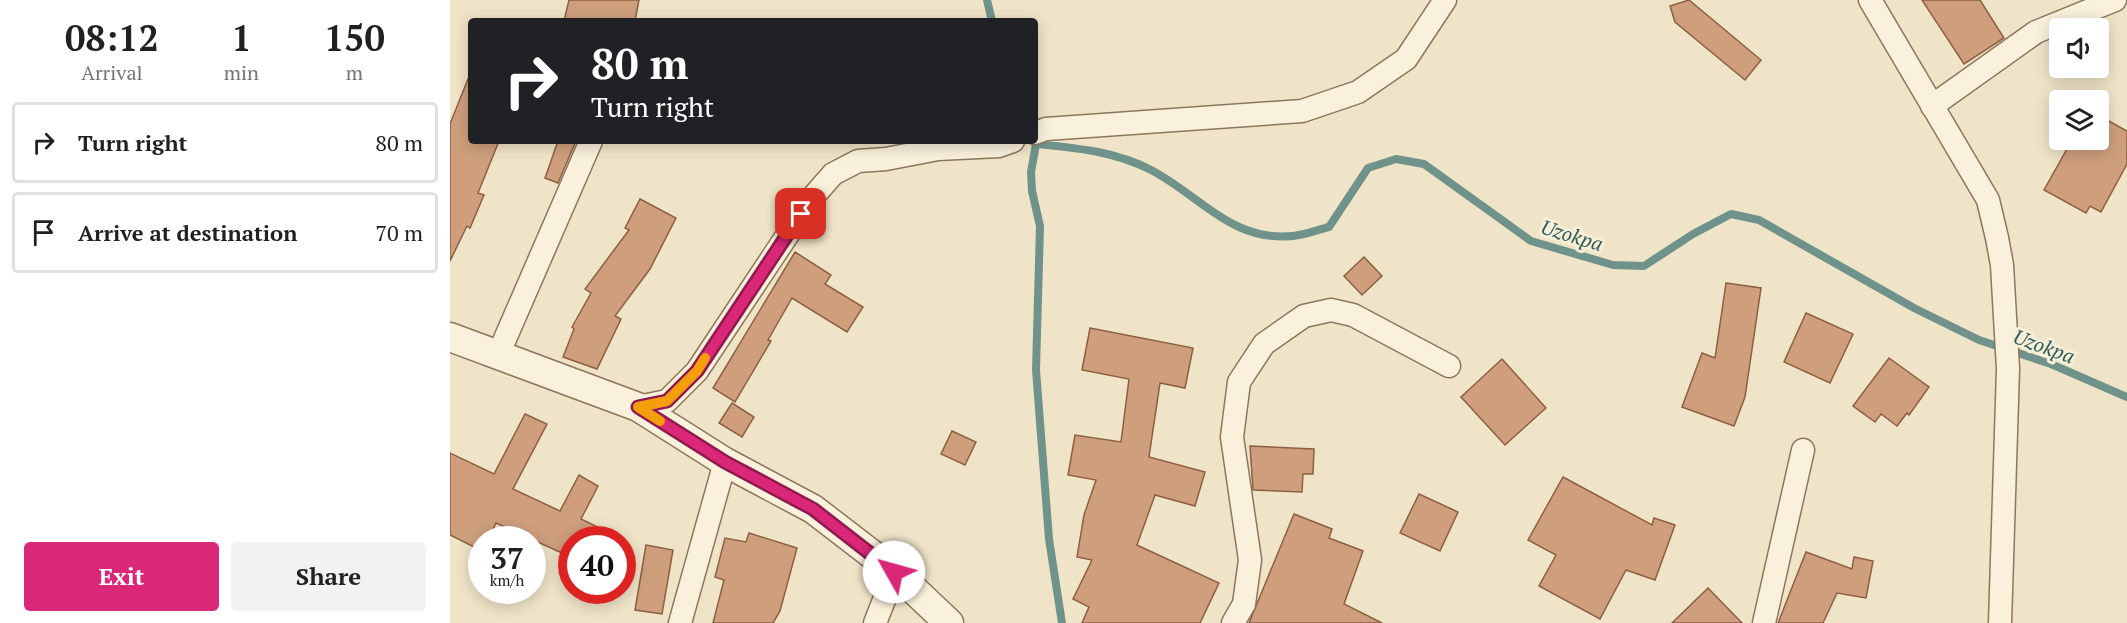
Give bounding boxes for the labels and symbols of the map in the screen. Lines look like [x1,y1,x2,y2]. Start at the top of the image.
pin [775,188,826,239]
water label: Uzokpa [1538,213,1606,257]
water label: Uzokpa [2010,322,2078,370]
speed limit sign: 40 [558,526,636,604]
position arrow [862,540,926,604]

